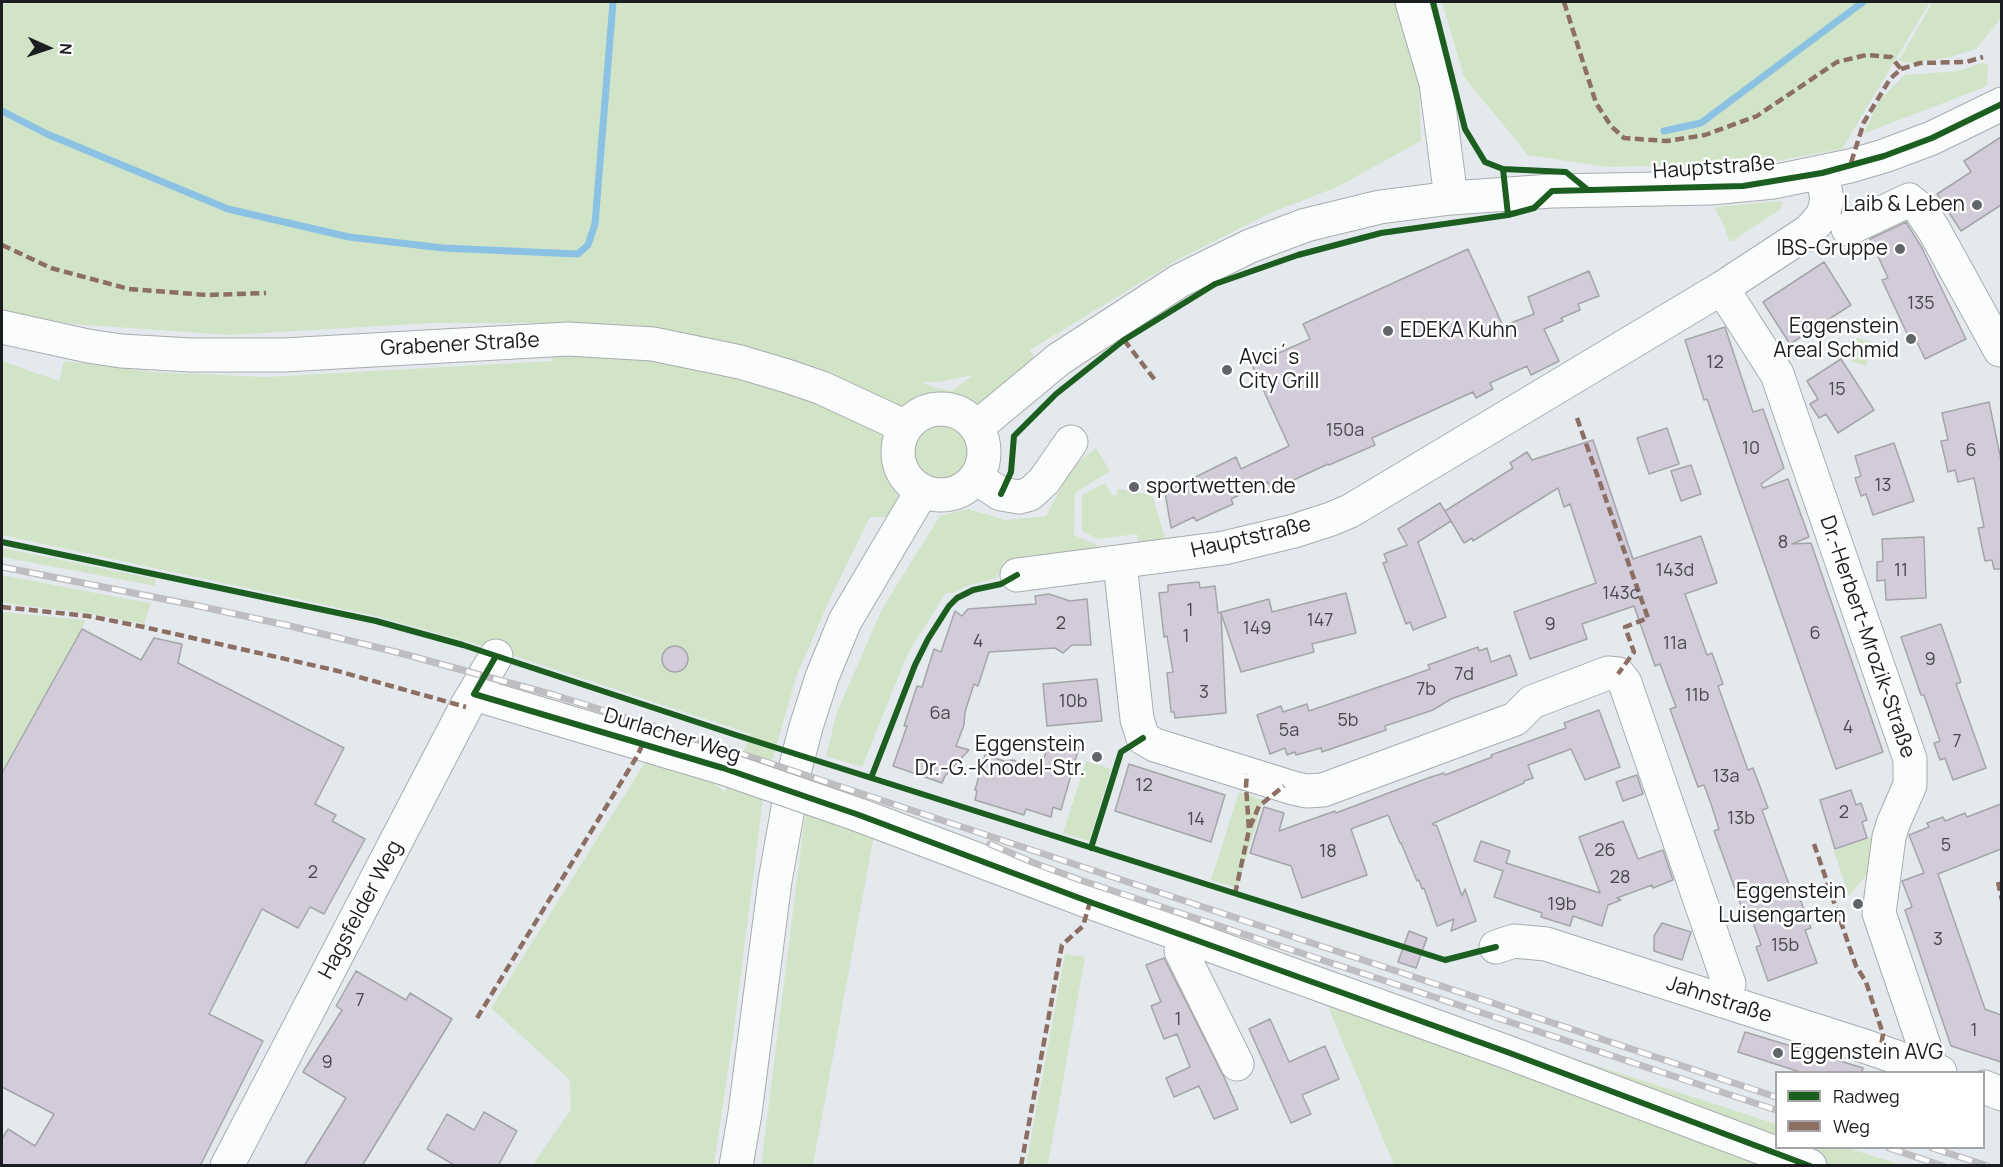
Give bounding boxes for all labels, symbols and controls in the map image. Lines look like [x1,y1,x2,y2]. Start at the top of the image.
north arrow [18,18,78,78]
text: N [55,43,77,55]
street label: Hauptstraße [1652,151,1776,185]
place label: Laib & Leben [1843,192,1965,218]
marker: Laib & Leben [1970,198,1984,212]
place label: IBS-Gruppe [1776,236,1888,262]
marker: IBS-Gruppe [1893,242,1907,256]
house number: 135 [1907,293,1935,315]
place label: Eggenstein Areal Schmid [1773,314,1899,364]
place label: EDEKA Kuhn [1400,318,1517,344]
marker: EDEKA Kuhn [1381,324,1395,338]
street label: Grabener Straße [380,328,540,362]
marker: Eggenstein Areal Schmid [1904,332,1918,346]
place label: Avci´s City Grill [1239,345,1319,395]
house number: 12 [1706,352,1724,374]
marker: Avci´s City Grill [1220,363,1234,377]
house number: 15 [1828,379,1846,401]
house number: 150a [1326,420,1364,442]
house number: 10 [1742,438,1760,460]
house number: 6 [1965,440,1977,462]
place label: sportwetten.de [1146,474,1296,500]
house number: 13 [1875,475,1891,497]
marker: sportwetten.de [1127,480,1141,494]
street label: Hauptstraße [1189,512,1313,564]
street label: Dr.-Herbert-Mrozik-Straße [1814,513,1920,761]
house number: 8 [1778,532,1788,554]
house number: 143d [1656,560,1694,582]
house number: 11 [1894,560,1908,582]
house number: 143c [1602,583,1640,605]
house number: 1 [1186,600,1194,622]
house number: 147 [1307,610,1333,632]
house number: 2 [1056,613,1066,635]
house number: 9 [1544,614,1556,636]
house number: 149 [1243,618,1271,640]
house number: 6 [1809,623,1821,645]
house number: 1 [1182,626,1190,648]
house number: 4 [973,631,983,653]
house number: 11a [1663,633,1687,655]
house number: 9 [1924,649,1936,671]
house number: 7d [1454,664,1474,686]
house number: 7b [1416,679,1436,701]
house number: 3 [1199,682,1209,704]
house number: 11b [1685,685,1709,707]
house number: 10b [1059,691,1087,713]
street label: Durlacher Weg [600,703,744,769]
house number: 6a [929,703,951,725]
house number: 5b [1337,710,1359,732]
house number: 4 [1843,717,1853,739]
house number: 5a [1279,720,1299,742]
house number: 7 [1952,731,1962,753]
place label: Eggenstein Dr.-G.-Knodel-Str. [915,732,1085,782]
marker: Eggenstein Dr.-G.-Knodel-Str. [1090,750,1104,764]
house number: 13a [1713,766,1739,788]
house number: 12 [1135,775,1153,797]
house number: 2 [1839,802,1849,824]
house number: 13b [1727,808,1755,830]
house number: 14 [1187,809,1205,831]
house number: 5 [1941,835,1951,857]
street label: Hagsfelder Weg [314,836,408,984]
house number: 26 [1594,840,1616,862]
house number: 18 [1319,841,1337,863]
house number: 2 [308,862,318,884]
house number: 28 [1610,867,1630,889]
place label: Eggenstein Luisengarten [1718,879,1846,929]
house number: 19b [1548,894,1576,916]
marker: Eggenstein Luisengarten [1851,897,1865,911]
house number: 3 [1933,929,1943,951]
house number: 15b [1771,935,1799,957]
street label: Jahnstraße [1663,971,1775,1029]
house number: 7 [355,990,365,1012]
house number: 1 [1174,1009,1182,1031]
house number: 1 [1970,1020,1978,1042]
place label: Eggenstein AVG [1790,1040,1943,1066]
marker: Eggenstein AVG [1771,1046,1785,1060]
house number: 9 [321,1052,333,1074]
legend [1775,1071,1985,1149]
text: Radweg [1833,1084,1900,1108]
text: Weg [1833,1114,1870,1138]

